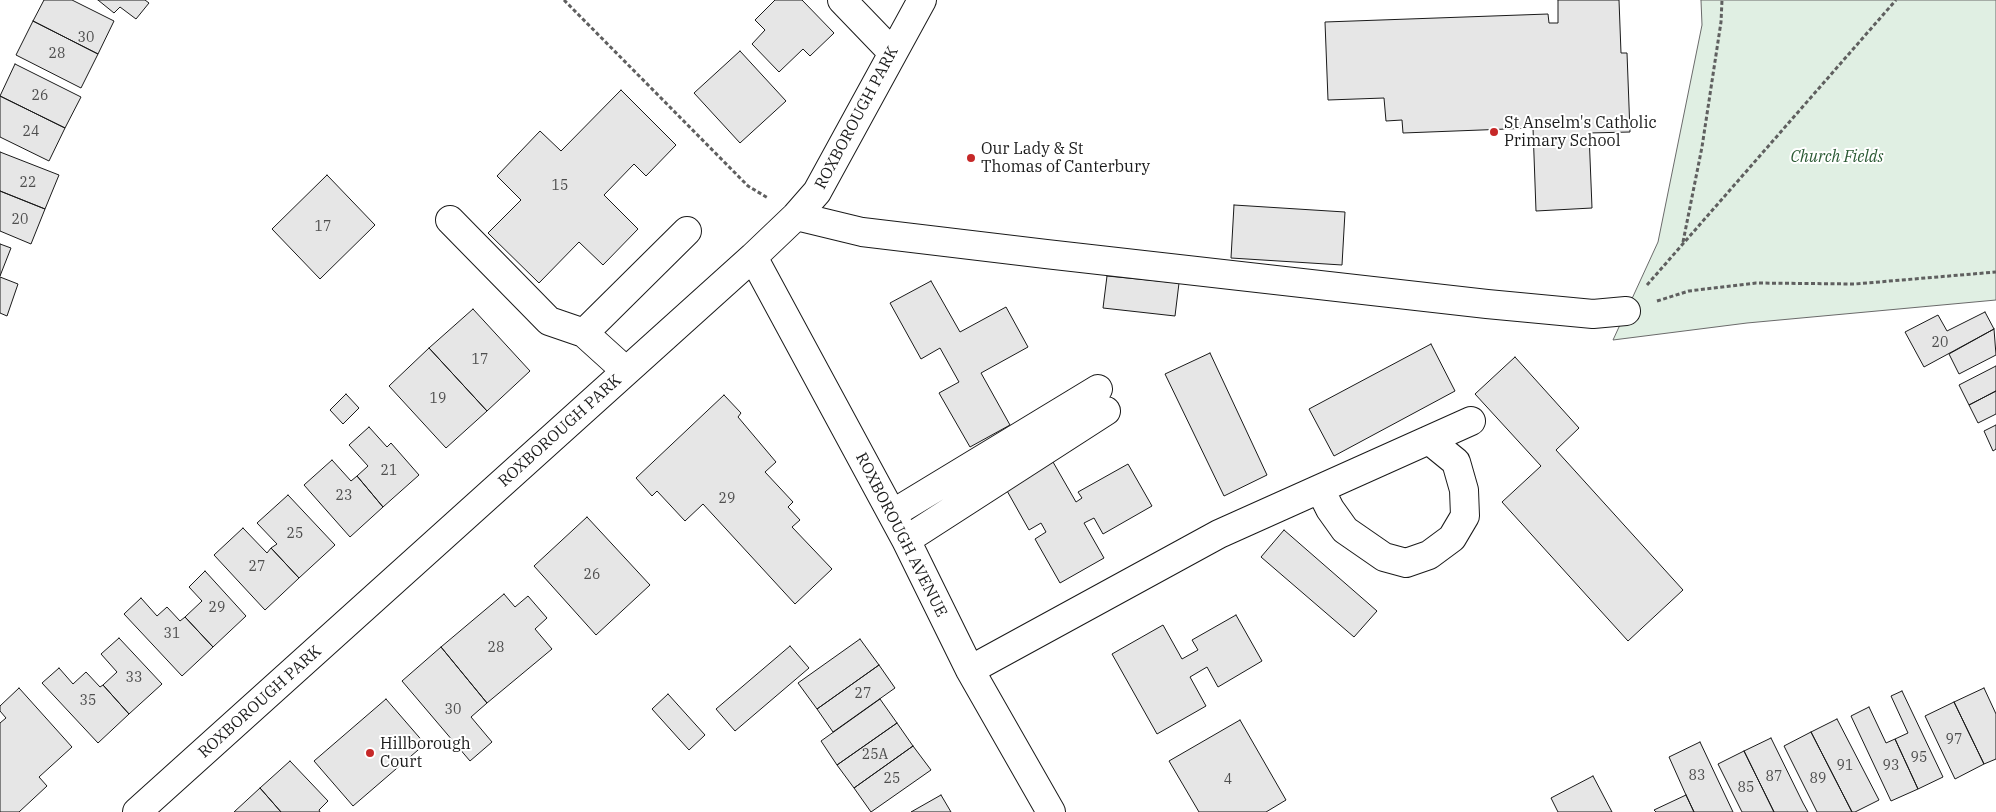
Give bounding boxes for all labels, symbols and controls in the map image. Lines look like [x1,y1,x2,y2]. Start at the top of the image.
house number: 30 [78,30,94,46]
street label: ROXBOROUGH PARK [811,43,903,193]
house number: 28 [49,46,65,62]
house number: 26 [32,88,48,104]
place label: St Anselm's Catholic Primary School [1504,113,1657,151]
house number: 24 [23,124,39,140]
marker: St Anselm's Catholic Primary School [1488,126,1500,138]
place label: Our Lady & St Thomas of Canterbury [981,139,1150,177]
park label: Church Fields [1791,147,1883,167]
marker: Our Lady & St Thomas of Canterbury [965,152,977,164]
house number: 22 [20,175,36,191]
house number: 15 [552,178,568,194]
house number: 20 [12,212,28,228]
house number: 17 [315,219,331,235]
house number: 20 [1932,335,1948,351]
house number: 17 [472,352,488,368]
street label: ROXBOROUGH PARK [495,371,625,491]
house number: 19 [430,391,446,407]
street label: ROXBOROUGH AVENUE [851,450,951,620]
house number: 21 [381,463,397,479]
house number: 23 [336,488,352,504]
house number: 29 [719,491,735,507]
house number: 25 [287,526,303,542]
house number: 27 [249,559,265,575]
house number: 26 [584,567,600,583]
house number: 29 [209,600,225,616]
house number: 31 [164,626,180,642]
house number: 28 [488,640,504,656]
street label: ROXBOROUGH PARK [195,642,325,762]
house number: 33 [126,670,142,686]
house number: 27 [855,686,871,702]
house number: 35 [80,693,96,709]
house number: 30 [445,702,461,718]
house number: 97 [1946,732,1962,748]
place label: Hillborough Court [380,734,471,772]
marker: Hillborough Court [364,747,376,759]
house number: 25A [862,747,888,763]
house number: 95 [1911,750,1927,766]
house number: 91 [1837,758,1853,774]
house number: 93 [1883,758,1899,774]
house number: 83 [1689,768,1705,784]
house number: 87 [1766,769,1782,785]
house number: 25 [884,771,900,787]
house number: 89 [1810,771,1826,787]
house number: 4 [1224,772,1232,788]
house number: 85 [1738,780,1754,796]

